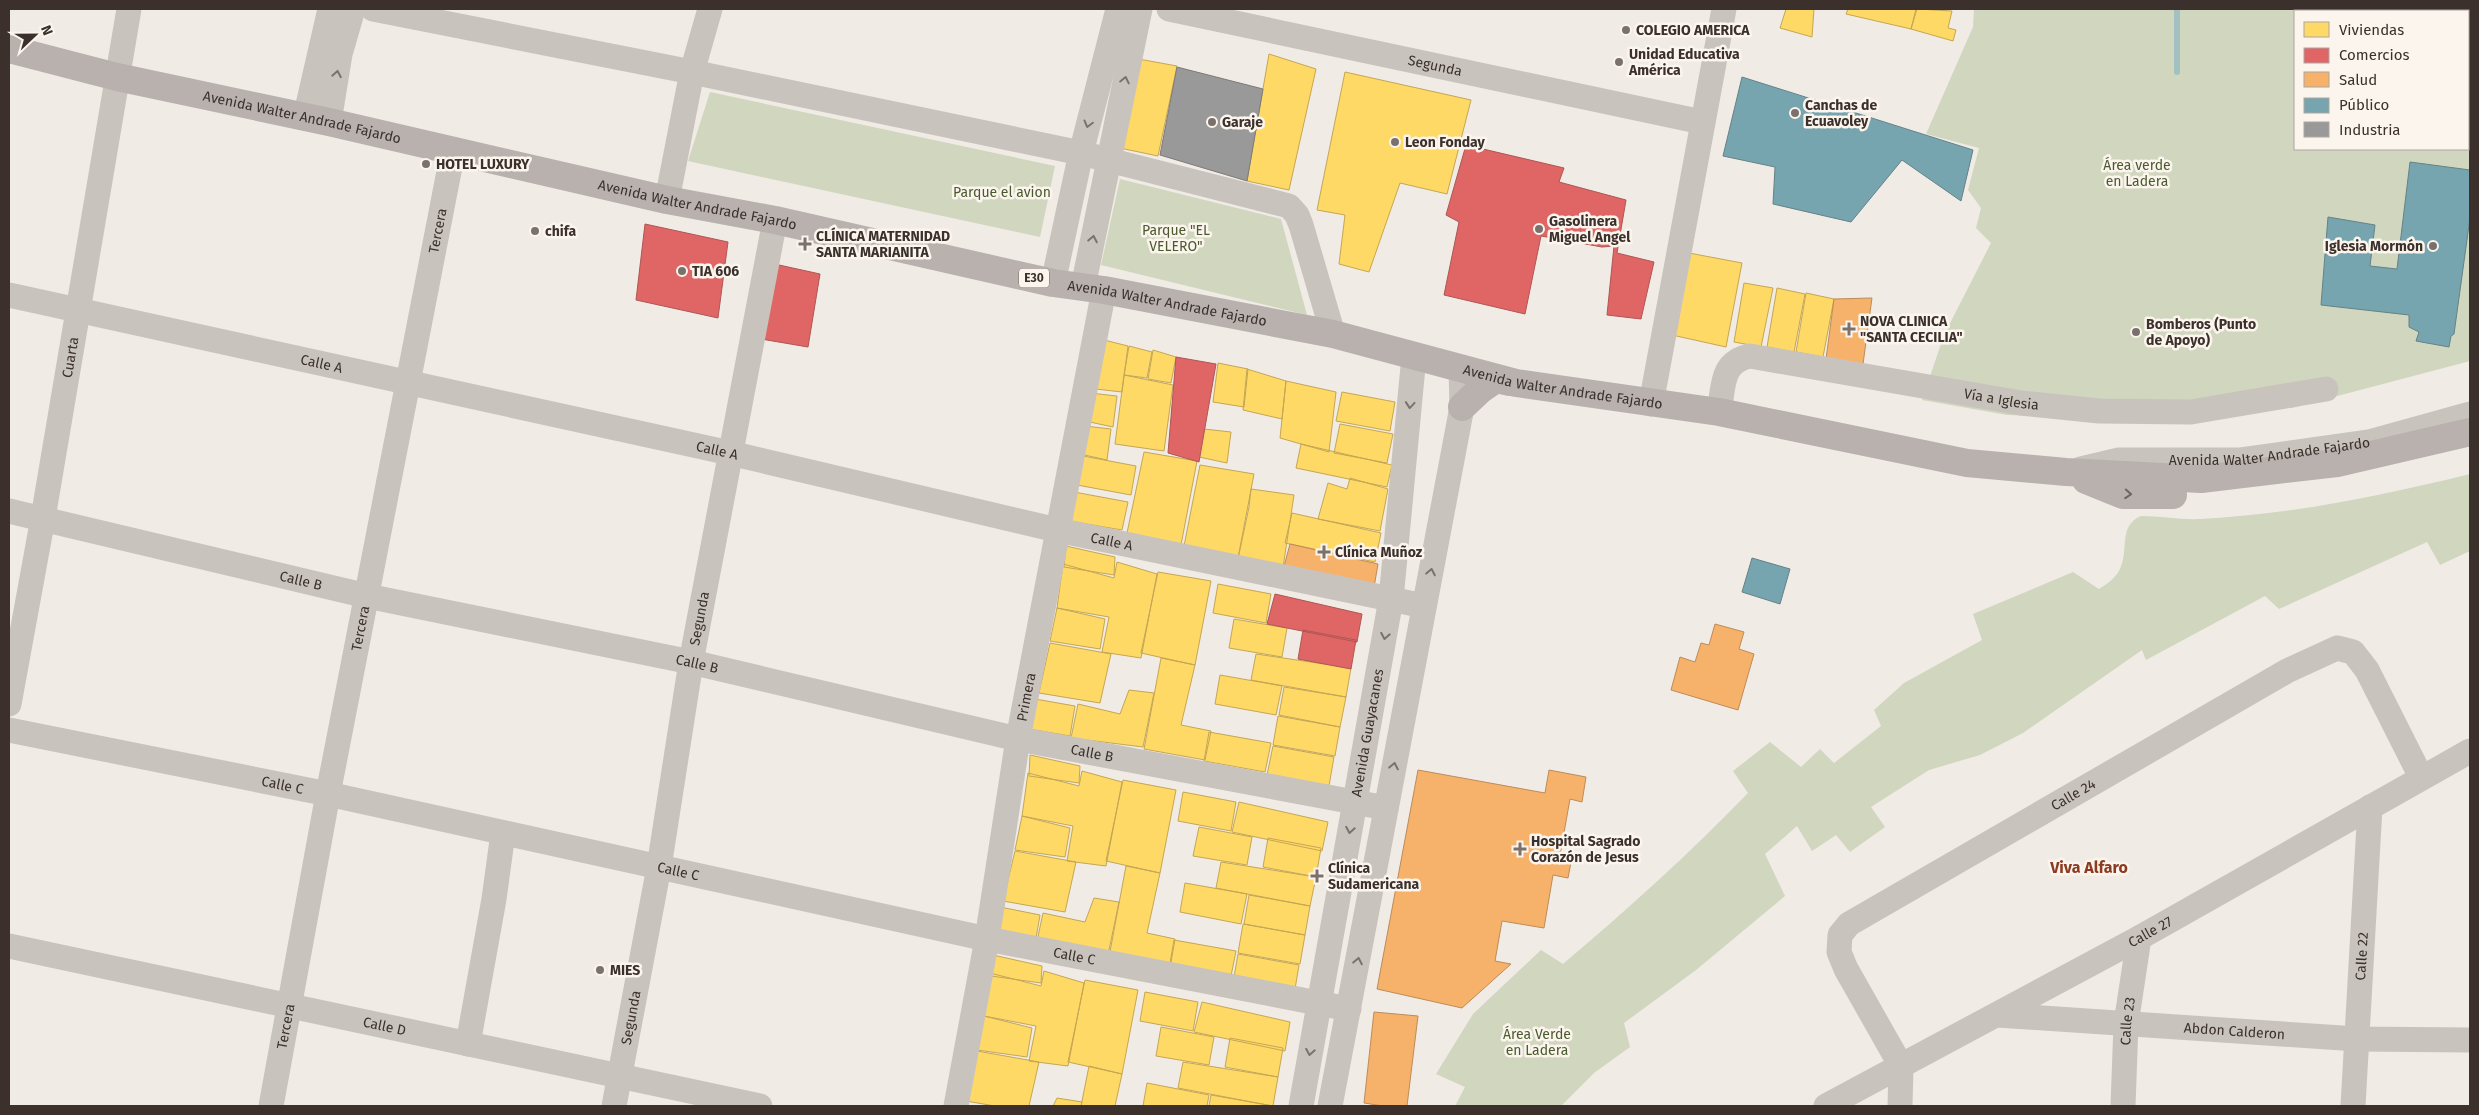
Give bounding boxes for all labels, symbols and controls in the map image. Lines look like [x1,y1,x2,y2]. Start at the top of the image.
north arrow [10,10,60,60]
legend [2294,10,2469,150]
text: Viviendas [2339,21,2404,39]
place label: COLEGIO AMERICA [1636,22,1750,39]
text: N [37,23,56,38]
marker: COLEGIO AMERICA [1620,24,1632,36]
place label: Unidad Educativa América [1628,46,1740,79]
text: Comercios [2339,46,2409,64]
street label: Segunda [1407,51,1464,79]
marker: Unidad Educativa América [1613,56,1625,68]
one-way arrow [332,69,342,78]
text: Salud [2339,71,2377,89]
one-way arrow [1119,75,1130,84]
street label: Avenida Walter Andrade Fajardo [202,87,403,147]
text: Público [2339,96,2389,114]
place label: Canchas de Ecuavoley [1805,97,1877,130]
marker: Canchas de Ecuavoley [1789,107,1801,119]
place label: Garaje [1222,114,1263,131]
marker: Garaje [1206,116,1218,128]
one-way arrow [1084,119,1094,127]
text: Industria [2339,121,2401,139]
place label: Leon Fonday [1405,134,1486,151]
marker: Leon Fonday [1389,136,1401,148]
place label: HOTEL LUXURY [436,156,530,173]
park label: Área verde en Ladera [2103,156,2171,190]
marker: HOTEL LUXURY [420,158,432,170]
street label: Avenida Walter Andrade Fajardo [597,176,798,233]
park label: Parque el avion [953,184,1051,201]
street label: Tercera [425,207,450,255]
place label: Gasolinera Miguel Angel [1549,213,1631,246]
park label: Parque "EL VELERO" [1142,222,1210,255]
place label: chifa [545,223,576,240]
marker: Gasolinera Miguel Angel [1533,223,1545,235]
marker: chifa [529,225,541,237]
place label: CLÍNICA MATERNIDAD SANTA MARIANITA [816,227,950,261]
one-way arrow [1087,235,1097,244]
marker: CLÍNICA MATERNIDAD SANTA MARIANITA [798,237,812,251]
place label: Iglesia Mormón [2325,238,2423,255]
marker: Iglesia Mormón [2427,240,2439,252]
place label: TIA 606 [692,263,739,280]
marker: TIA 606 [676,265,688,277]
road number: E30 [1019,268,1049,288]
street label: Avenida Walter Andrade Fajardo [1066,277,1268,330]
place label: NOVA CLINICA "SANTA CECILIA" [1860,313,1963,346]
place label: Bomberos (Punto de Apoyo) [2146,316,2256,349]
marker: NOVA CLINICA "SANTA CECILIA" [1842,322,1856,336]
marker: Bomberos (Punto de Apoyo) [2130,326,2142,338]
street label: Cuarta [58,336,82,379]
street label: Calle A [299,351,344,376]
street label: Avenida Walter Andrade Fajardo [1461,361,1664,412]
street label: Vía a Iglesia [1963,385,2040,413]
one-way arrow [1405,401,1416,409]
street label: Avenida Walter Andrade Fajardo [2169,433,2371,469]
street label: Calle A [695,437,740,463]
one-way arrow [2125,489,2133,500]
street label: Calle A [1089,529,1134,554]
place label: Clínica Muñoz [1335,544,1423,561]
marker: Clínica Muñoz [1317,545,1331,559]
street label: Calle B [278,567,324,594]
one-way arrow [1425,568,1435,577]
street label: Segunda [686,590,713,647]
street label: Tercera [348,604,373,652]
one-way arrow [1380,632,1390,640]
street label: Calle B [674,651,720,677]
street label: Avenida Guayacanes [1348,667,1387,798]
street label: Primera [1013,671,1039,723]
street label: Calle B [1069,741,1115,765]
one-way arrow [1388,762,1399,771]
street label: Calle C [260,772,305,797]
street label: Calle 24 [2048,775,2099,814]
one-way arrow [1345,826,1355,835]
place label: Hospital Sagrado Corazón de Jesus [1531,833,1640,866]
marker: Hospital Sagrado Corazón de Jesus [1513,842,1527,856]
street label: Calle C [656,858,701,884]
district label: Viva Alfaro [2049,858,2128,877]
place label: Clínica Sudamericana [1328,860,1420,893]
marker: Clínica Sudamericana [1310,869,1324,883]
street label: Calle 27 [2125,913,2175,951]
street label: Calle 22 [2352,931,2371,981]
street label: Calle C [1052,943,1097,968]
one-way arrow [1352,956,1362,965]
place label: MIES [610,962,640,979]
marker: MIES [594,964,606,976]
street label: Segunda [617,989,644,1046]
street label: Calle 23 [2117,996,2138,1046]
street label: Tercera [273,1002,298,1050]
street label: Calle D [361,1013,408,1039]
street label: Abdon Calderon [2183,1019,2286,1043]
park label: Área Verde en Ladera [1503,1025,1571,1059]
one-way arrow [1306,1048,1316,1056]

